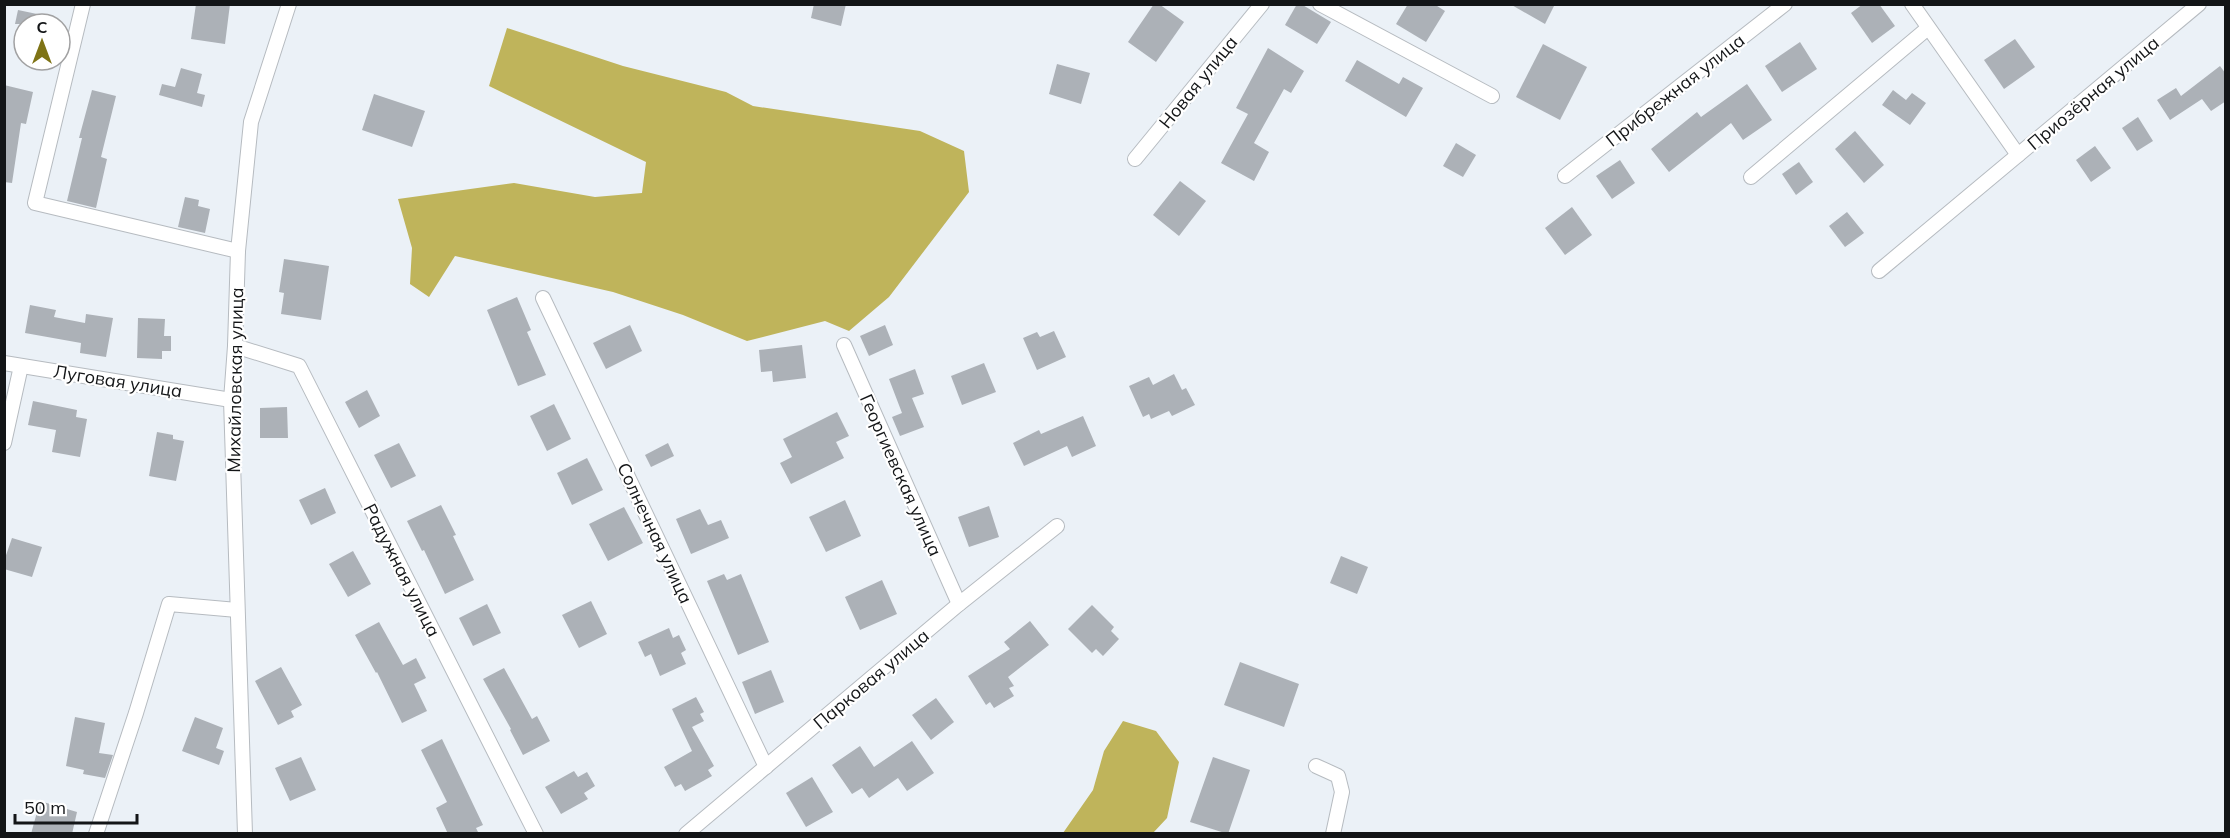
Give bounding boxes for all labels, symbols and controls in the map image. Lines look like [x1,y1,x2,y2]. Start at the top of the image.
north arrow [12,12,72,72]
text: С [37,17,48,37]
street label: Прибрежная улица [1601,29,1749,151]
street label: Новая улица [1154,31,1242,133]
street label: Приозёрная улица [2022,31,2164,155]
street label: Михайловская улица [222,287,248,473]
street label: Луговая улица [52,359,184,403]
street label: Георгиевская улица [855,390,947,560]
street label: Солнечная улица [612,459,698,607]
street label: Радужная улица [358,500,446,640]
street label: Парковая улица [808,624,934,734]
scale bar [15,787,136,825]
text: 50 m [24,796,66,819]

